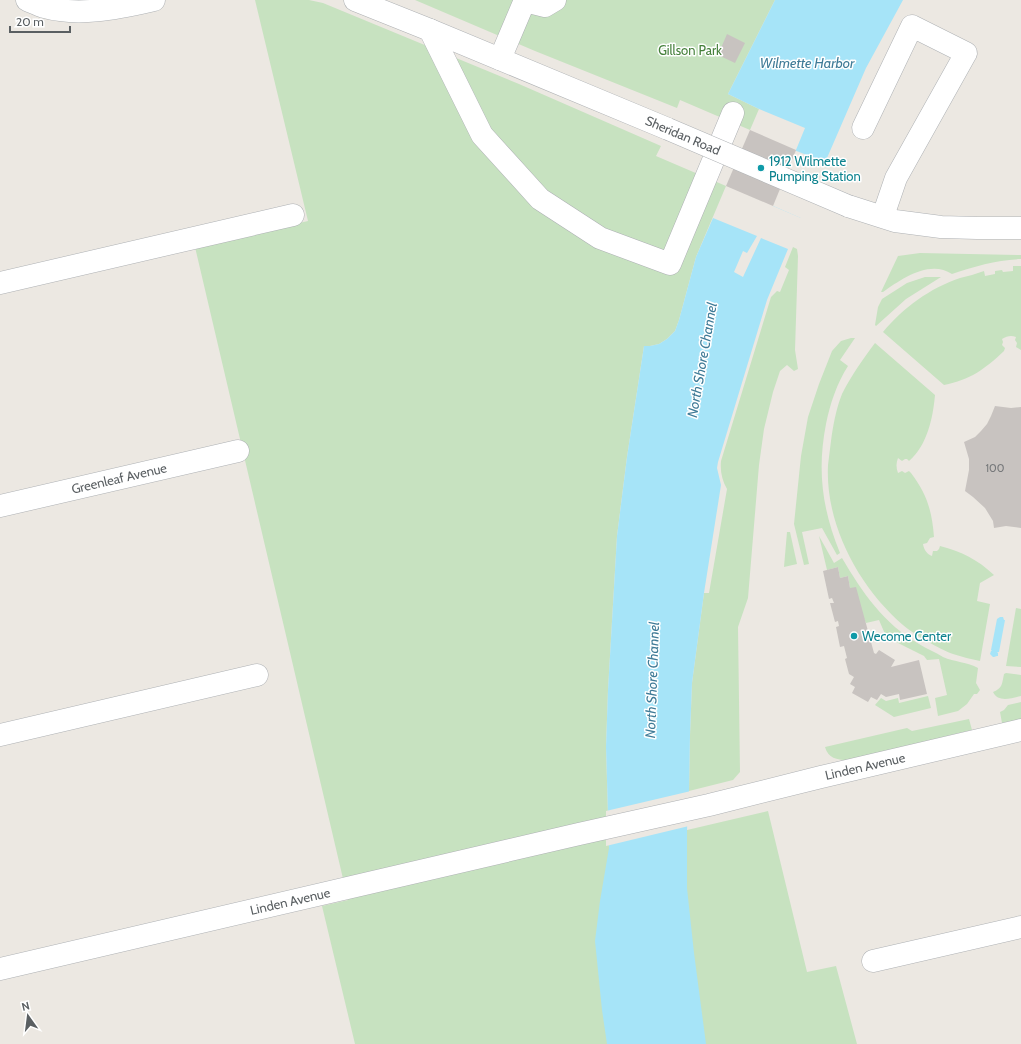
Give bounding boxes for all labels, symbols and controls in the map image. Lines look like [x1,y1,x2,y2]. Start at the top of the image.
scale bar [10,8,70,34]
text: 20 m [16,14,44,29]
park label: Gillson Park [658,42,722,58]
water label: Wilmette Harbor [760,54,855,72]
street label: Sheridan Road [643,112,723,158]
place label: 1912 Wilmette Pumping Station [769,153,861,184]
marker: 1912 Wilmette Pumping Station [756,163,766,173]
water label: North Shore Channel [683,300,721,419]
street label: Greenleaf Avenue [70,459,169,497]
house number: 100 [986,461,1005,475]
water label: North Shore Channel [641,621,663,739]
place label: Wecome Center [862,628,952,644]
marker: Wecome Center [849,631,859,641]
street label: Linden Avenue [823,749,907,783]
street label: Linden Avenue [248,884,332,918]
north arrow [8,996,48,1036]
text: N [20,999,31,1014]

